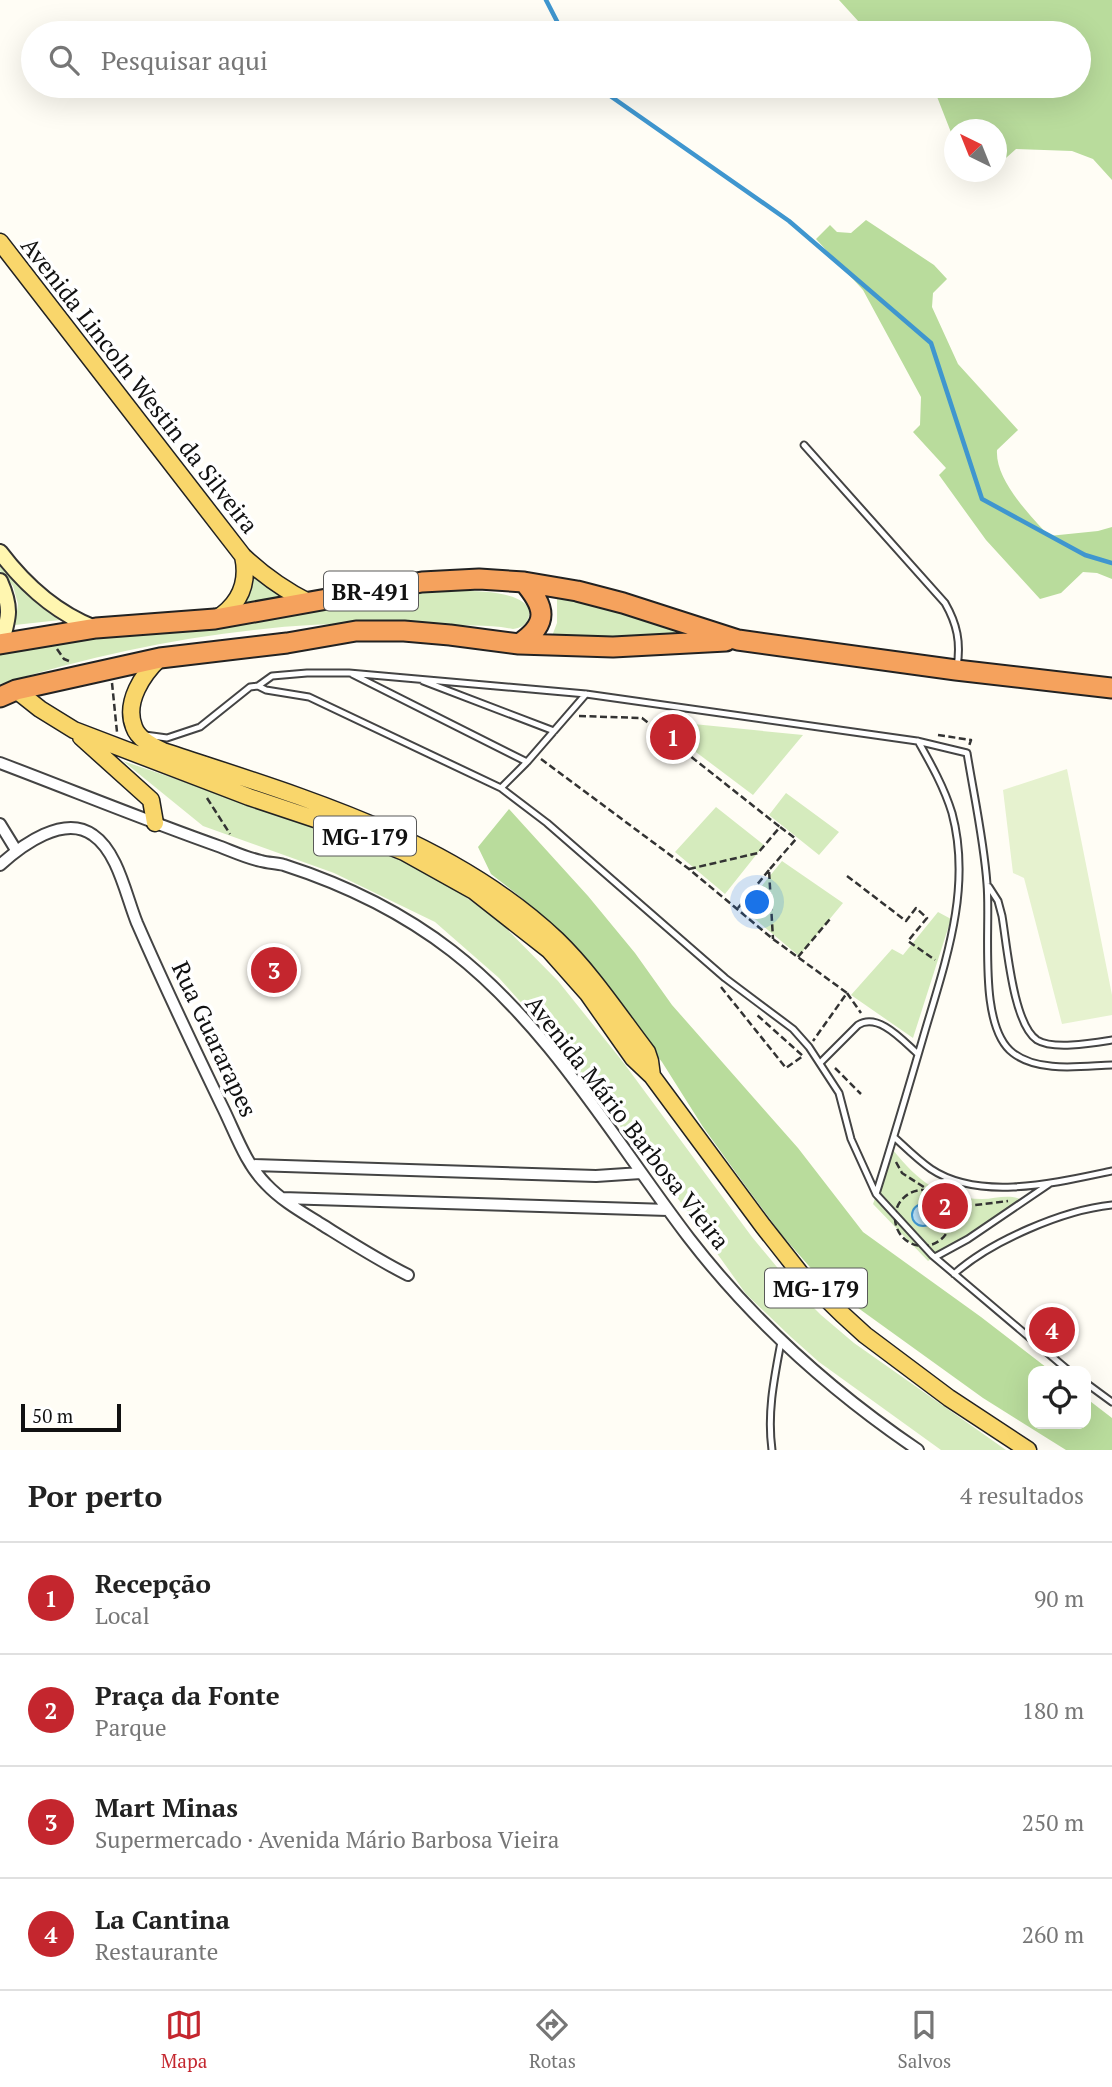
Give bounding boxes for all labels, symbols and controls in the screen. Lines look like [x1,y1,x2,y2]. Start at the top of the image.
search box [21,21,1091,98]
icon: search [45,41,83,79]
text: Pesquisar aqui [101,43,268,77]
north arrow [944,119,1007,182]
street label: Avenida Lincoln Westin da Silveira [14,230,266,540]
road number: BR-491 [324,572,418,610]
pin: 1 [650,711,696,763]
road number: MG-179 [314,816,416,856]
your location [740,885,774,919]
pin: 3 [251,944,297,996]
street label: Rua Guararapes [165,956,265,1122]
street label: Avenida Mário Barbosa Vieira [519,988,737,1256]
pin: 2 [922,1180,968,1232]
road number: MG-179 [765,1268,867,1308]
pin: 4 [1029,1304,1075,1356]
map controls [1028,1366,1091,1429]
button: locate [1028,1366,1091,1429]
scale bar [21,1401,121,1433]
text: 50 m [32,1403,73,1428]
text: Por perto [28,1476,162,1516]
text: 4 resultados [960,1480,1084,1511]
text: Recepção [95,1566,211,1600]
text: 1 [45,1583,58,1614]
text: 90 m [1034,1583,1084,1614]
text: Local [95,1600,150,1631]
text: Praça da Fonte [95,1678,280,1712]
text: 2 [45,1695,58,1726]
text: 180 m [1022,1695,1084,1726]
text: Parque [95,1712,167,1743]
text: Mart Minas [95,1790,238,1824]
text: 3 [45,1807,58,1838]
text: 250 m [1022,1807,1084,1838]
text: Supermercado · Avenida Mário Barbosa Vieira [95,1824,559,1855]
text: La Cantina [95,1902,230,1936]
text: 4 [45,1919,58,1950]
text: 260 m [1022,1919,1084,1950]
text: Restaurante [95,1936,218,1967]
tab: Mapa [161,2006,207,2073]
tab: Rotas [529,2006,576,2073]
tab: Salvos [898,2006,951,2073]

